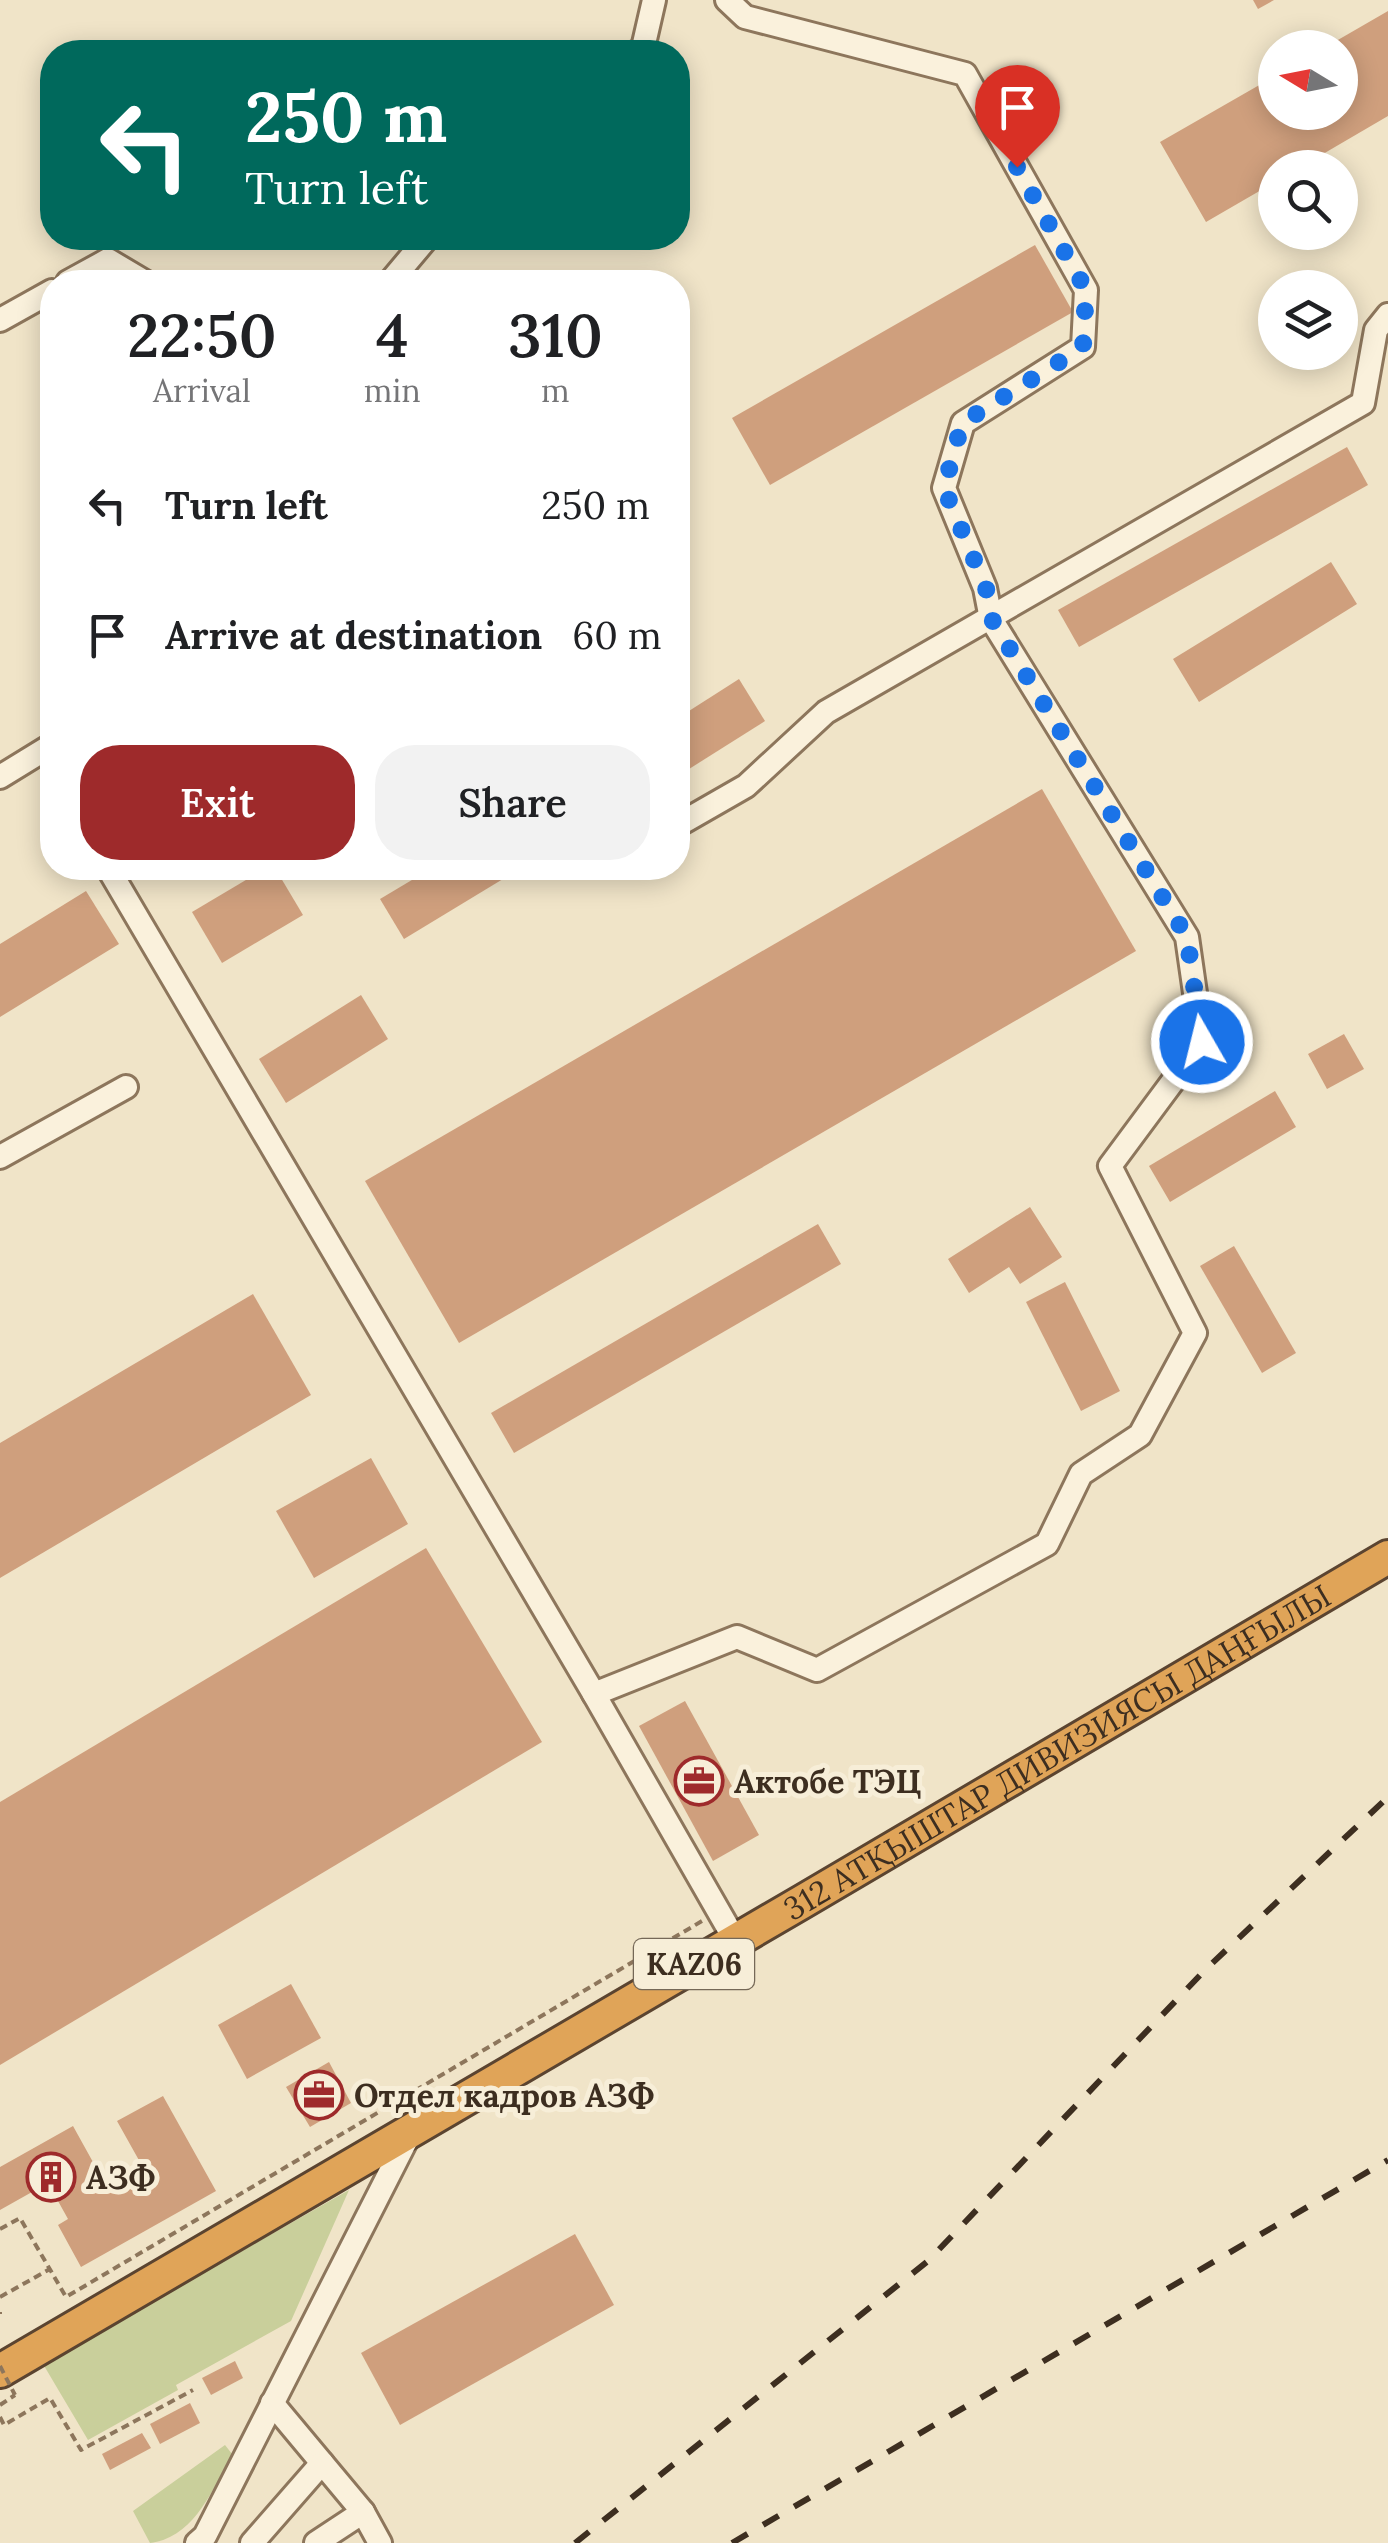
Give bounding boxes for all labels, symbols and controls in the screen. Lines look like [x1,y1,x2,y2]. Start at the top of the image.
north arrow [1258,30,1358,130]
map controls [1258,30,1358,370]
pin [975,65,1060,168]
text: 250 m [245,72,447,161]
icon: left [80,80,210,210]
icon: arrive [990,80,1045,135]
button: search [1258,150,1358,250]
text: Turn left [245,159,428,216]
button: layers [1258,270,1358,370]
text: 22:50 [127,297,277,373]
text: 4 [376,297,409,373]
text: 310 [508,297,603,373]
text: Arrival [153,370,251,411]
text: min [364,370,421,411]
text: m [541,370,570,411]
icon: left [80,478,135,533]
text: Turn left [165,481,328,529]
text: 250 m [541,481,650,529]
icon: arrive [80,608,135,663]
text: Arrive at destination [165,611,542,659]
text: 60 m [572,611,662,659]
button: Exit [80,745,355,860]
button: Share [375,745,650,860]
position arrow [1150,990,1254,1094]
street label: 312 АТҚЫШТАР ДИВИЗИЯСЫ ДАҢҒЫЛЫ [776,1575,1338,1929]
office icon: Актобе ТЭЦ [673,1755,725,1807]
place label: Актобе ТЭЦ [734,1761,921,1802]
road number: KАZ06 [634,1939,754,1989]
office icon: Отдел кадров АЗФ [293,2069,345,2121]
place label: Отдел кадров АЗФ [354,2075,655,2116]
building icon: АЗФ [25,2151,77,2203]
place label: АЗФ [86,2157,156,2198]

